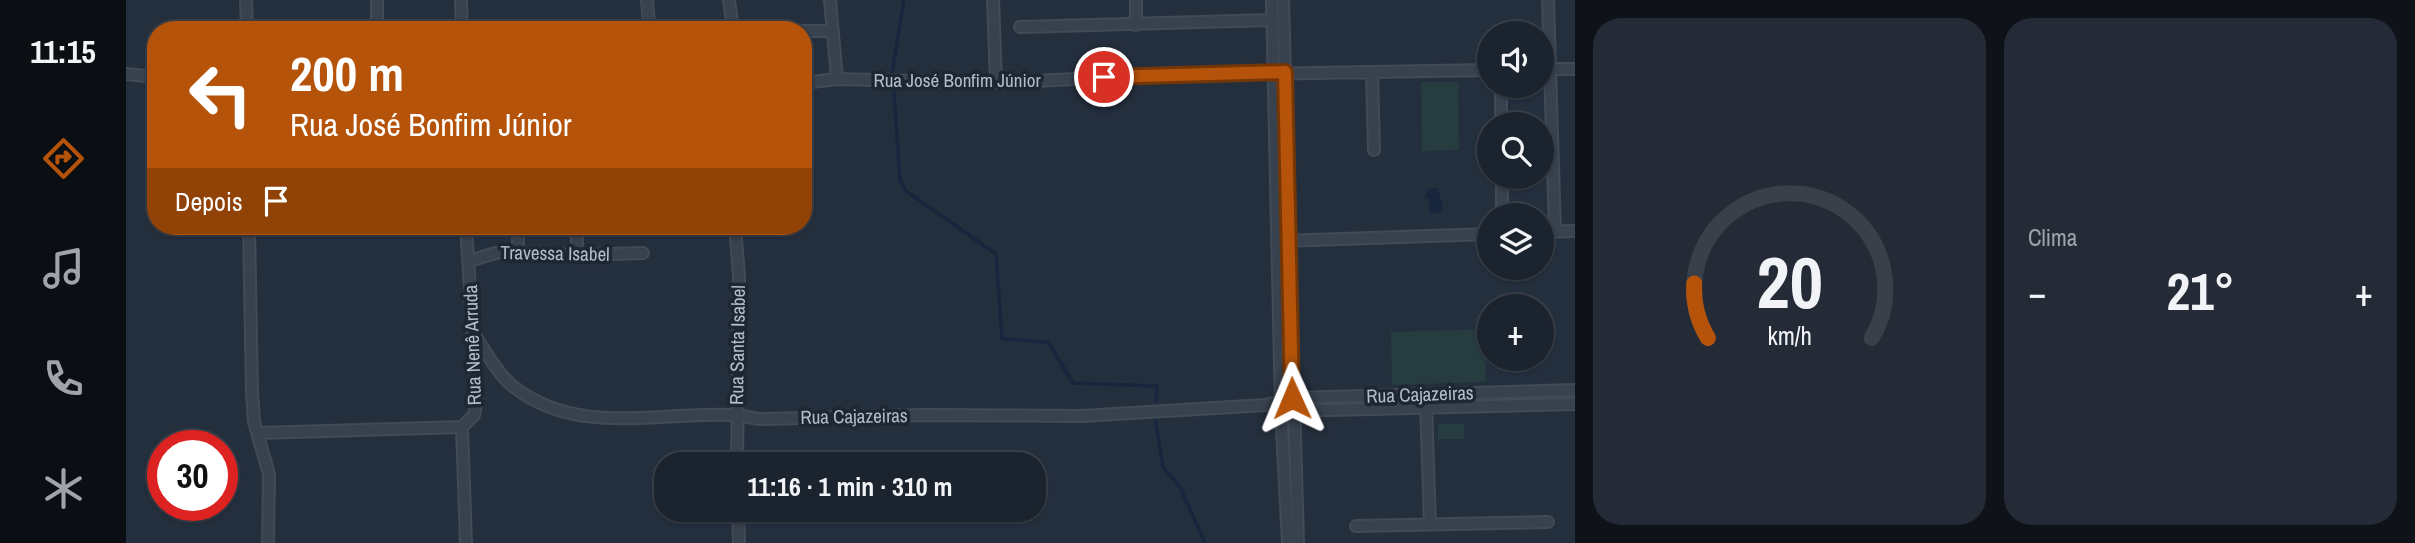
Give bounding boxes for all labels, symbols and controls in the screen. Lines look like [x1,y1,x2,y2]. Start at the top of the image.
map controls [1477,21,1554,371]
button: sound [1477,21,1554,98]
text: 11:15 [30,30,96,73]
text: 200 m [290,40,404,106]
pin [1074,47,1134,107]
icon: left [175,49,266,140]
icon: arrive [1085,58,1123,96]
street label: Rua José Bonfim Júnior [873,67,1041,93]
text: Rua José Bonfim Júnior [290,103,572,146]
button: search [1477,112,1554,189]
icon: directions [39,134,88,183]
icon: arrive [257,182,295,220]
text: Depois [175,184,243,219]
button: layers [1477,203,1554,280]
text: Clima [2028,222,2077,253]
text: 20 [1756,233,1823,331]
street label: Travessa Isabel [500,239,610,267]
icon: music [39,244,88,293]
text: 21° [2166,256,2235,326]
text: − [2028,267,2046,318]
text: + [2355,267,2373,318]
street label: Rua Nenê Arruda [457,284,487,406]
street label: Rua Santa Isabel [723,285,751,405]
button: + [1477,294,1554,371]
text: km/h [1767,318,1812,352]
icon: phone [39,354,88,403]
position arrow [1255,361,1329,435]
street label: Rua Cajazeiras [1366,379,1474,409]
street label: Rua Cajazeiras [800,402,908,430]
speed limit sign: 30 [147,430,238,521]
icon: climate [39,464,88,513]
text: 11:16 · 1 min · 310 m [747,469,953,504]

